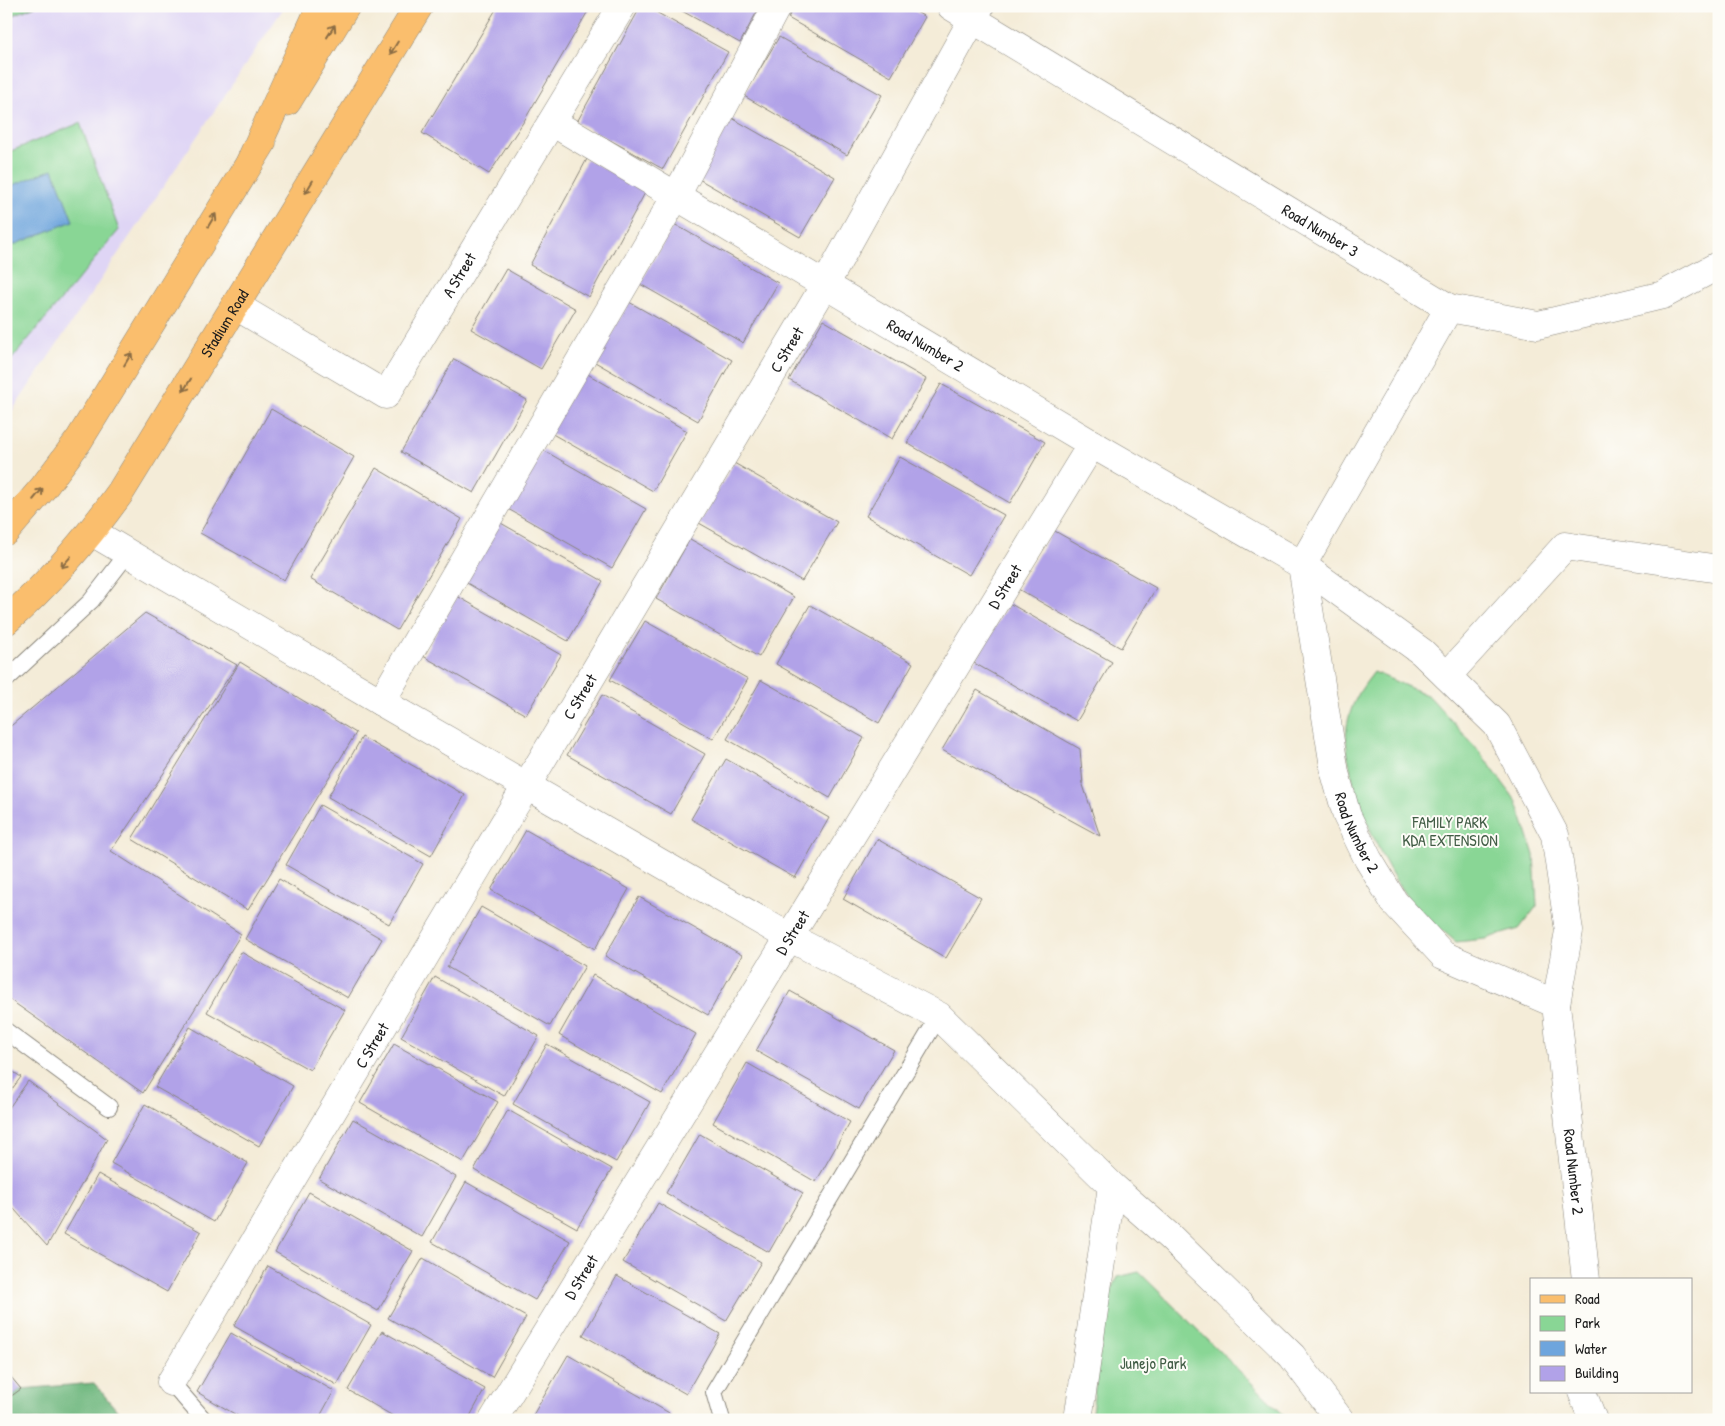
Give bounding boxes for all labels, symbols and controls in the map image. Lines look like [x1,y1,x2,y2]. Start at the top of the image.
one-way arrow [326,25,336,39]
one-way arrow [388,40,398,54]
one-way arrow [303,179,313,193]
street label: Road Number 3 [1278,198,1363,262]
one-way arrow [208,214,218,228]
street label: A Street [437,248,481,301]
street label: Stadium Road [195,285,254,361]
street label: Road Number 2 [883,313,969,377]
street label: C Street [764,322,809,377]
one-way arrow [123,353,133,367]
one-way arrow [182,377,192,391]
one-way arrow [32,488,44,501]
one-way arrow [61,555,72,568]
street label: D Street [982,560,1027,613]
street label: C Street [557,669,602,724]
street label: Road Number 2 [1330,790,1385,877]
park label: FAMILY PARK KDA EXTENSION [1402,811,1498,851]
street label: D Street [770,906,815,959]
street label: C Street [350,1018,394,1072]
street label: Road Number 2 [1559,1128,1590,1216]
street label: D Street [559,1250,603,1303]
legend [1530,1278,1692,1394]
text: Road [1575,1288,1600,1309]
text: Park [1575,1312,1600,1333]
text: Water [1575,1338,1607,1359]
park label: Junejo Park [1120,1352,1187,1374]
text: Building [1575,1362,1619,1383]

